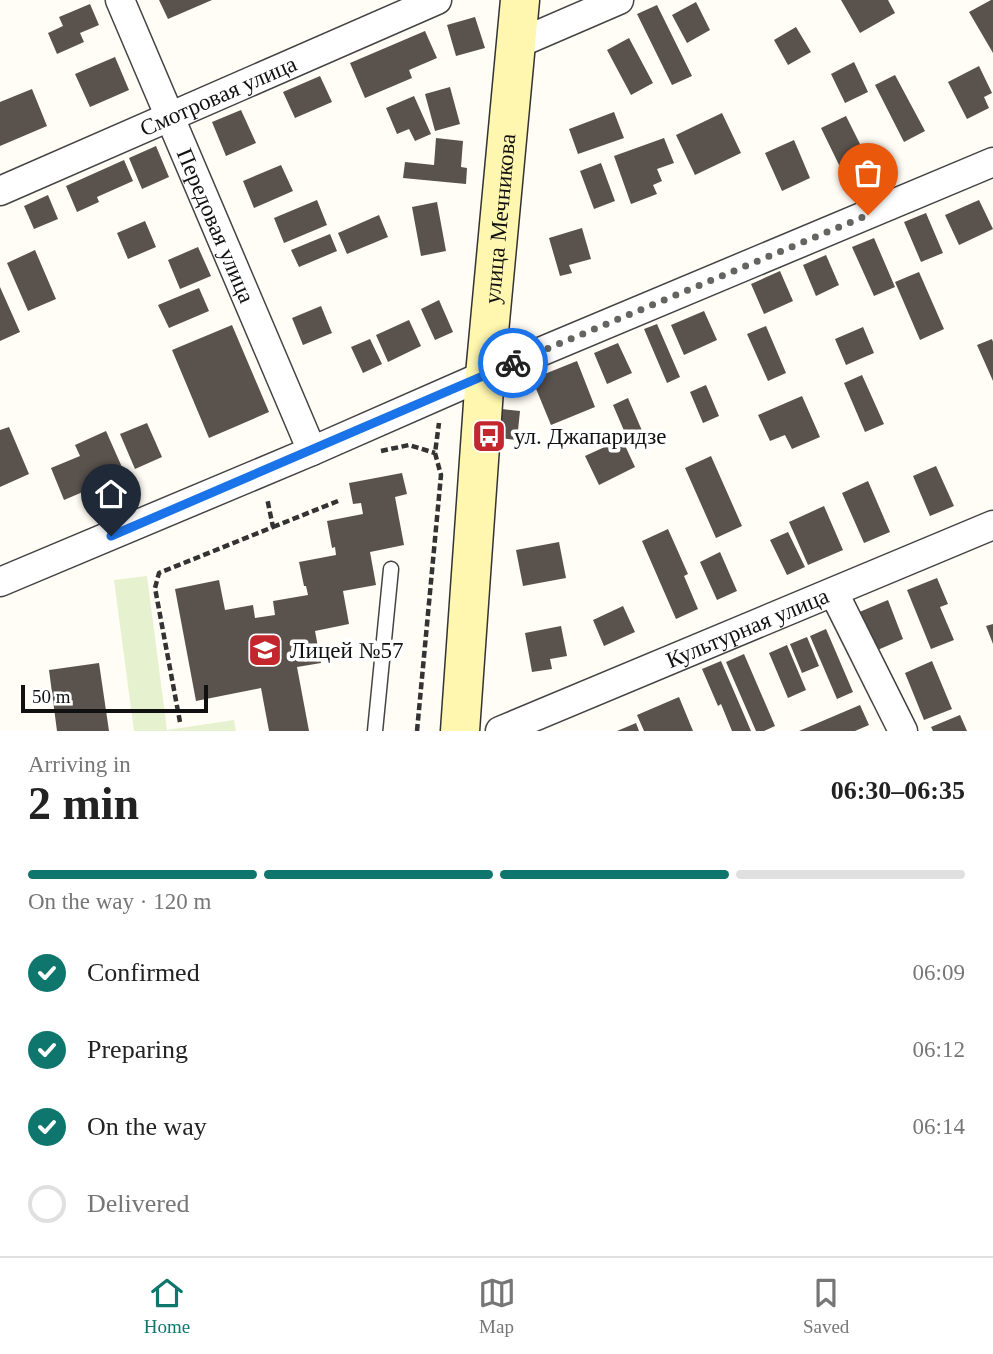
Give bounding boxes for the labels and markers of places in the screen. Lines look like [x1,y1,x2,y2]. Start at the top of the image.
pin [838,143,898,215]
bus stop icon: ул. Джапаридзе [470,417,508,455]
place label: ул. Джапаридзе [514,424,667,449]
pin [81,464,141,536]
school or university icon: Лицей №57 [246,631,284,669]
place label: Лицей №57 [290,638,403,663]

